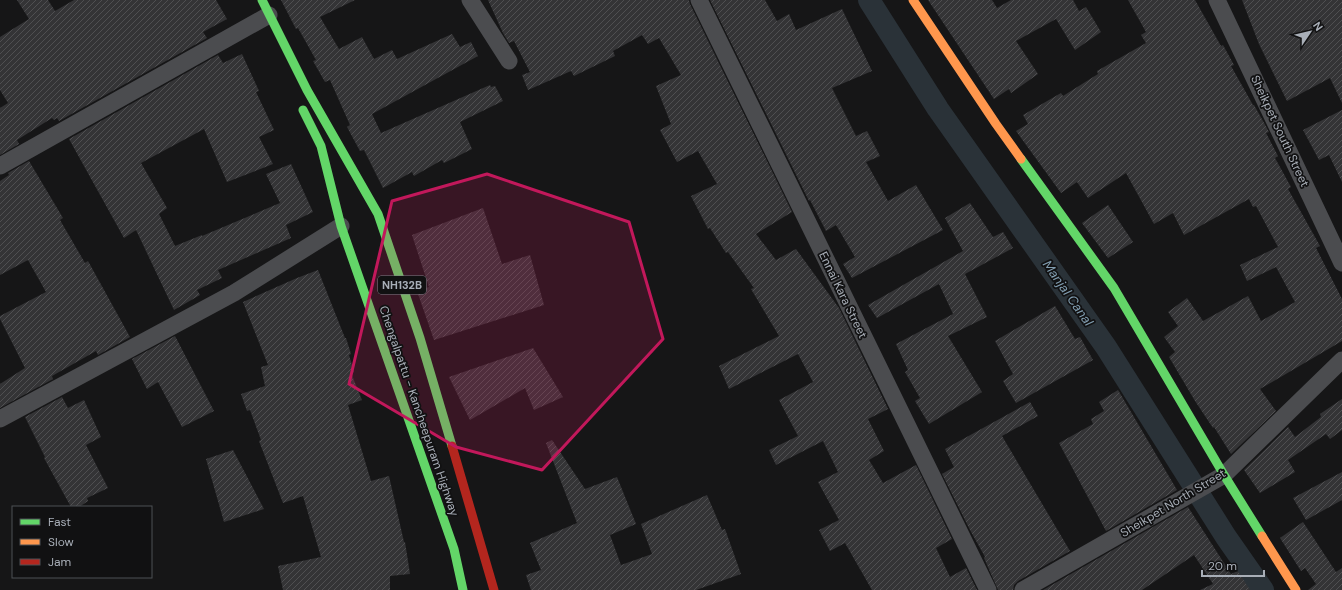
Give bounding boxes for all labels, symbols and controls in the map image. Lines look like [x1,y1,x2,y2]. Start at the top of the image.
north arrow [1290,12,1330,52]
text: N [1310,19,1326,34]
street label: Sheikpet South Street [1247,73,1313,190]
street label: Ennai Kara Street [815,249,871,341]
water label: Manjal Canal [1039,257,1098,330]
road number: NH132B [378,276,426,294]
street label: Chengalpattu - Kancheepuram Highway [375,304,463,519]
street label: Sheikpet North Street [1117,465,1229,541]
legend [12,506,152,578]
text: Fast [48,514,71,530]
text: Slow [48,534,74,550]
scale bar [1202,552,1264,578]
text: Jam [48,554,71,570]
text: 20 m [1208,558,1237,574]

